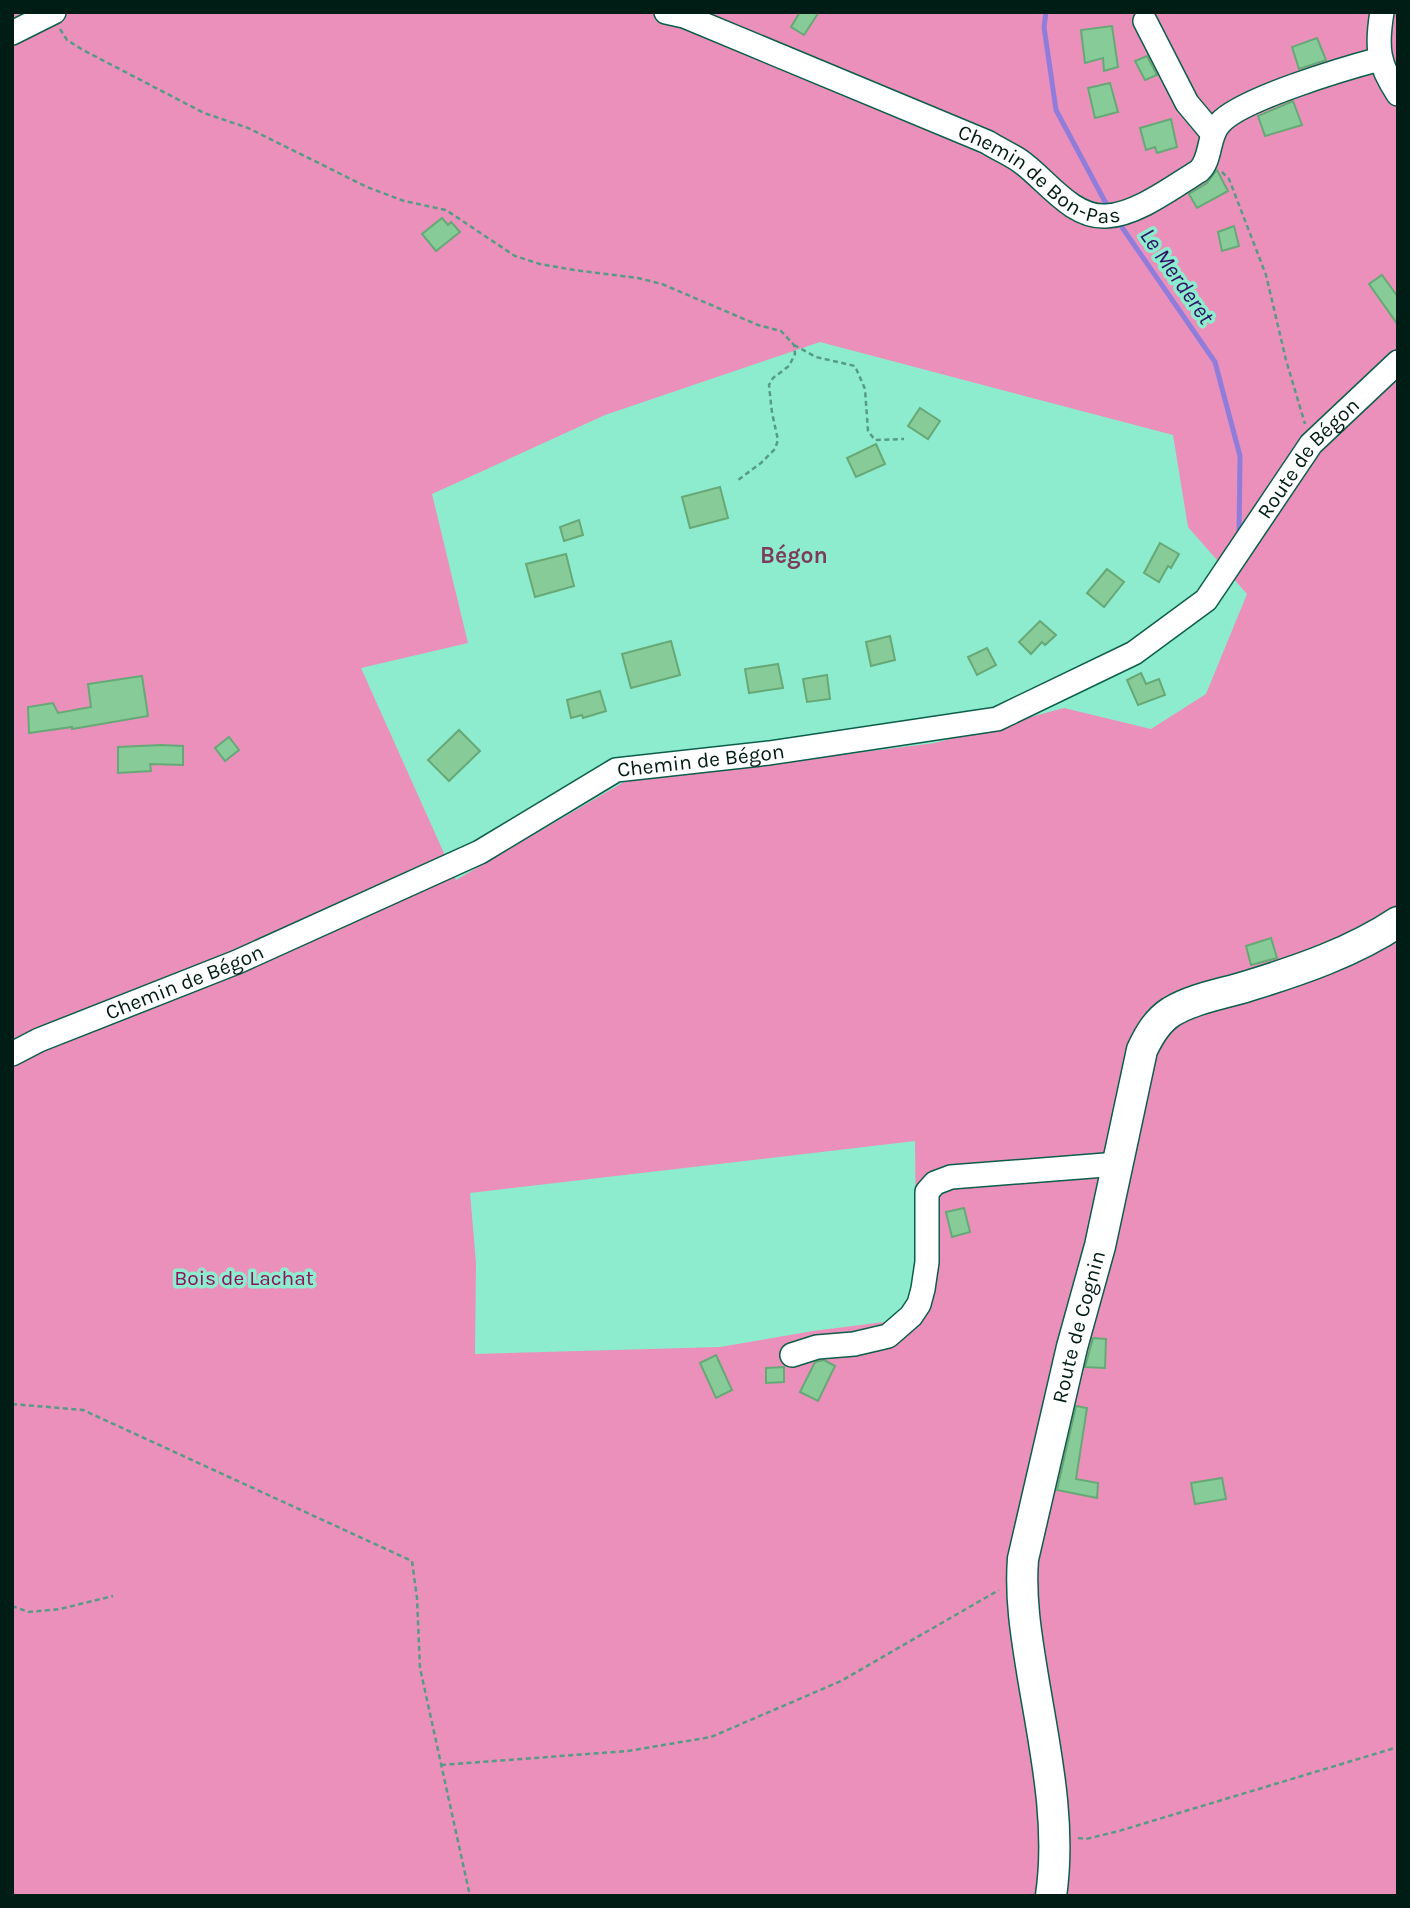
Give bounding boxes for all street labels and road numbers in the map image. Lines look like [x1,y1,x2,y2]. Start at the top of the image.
street label: Chemin de Bon-Pas [955,119,1122,228]
street label: Route de Bégon [1252,393,1364,523]
street label: Chemin de Bégon [616,739,786,782]
street label: Chemin de Bégon [102,940,267,1025]
street label: Route de Cognin [1047,1248,1110,1406]

